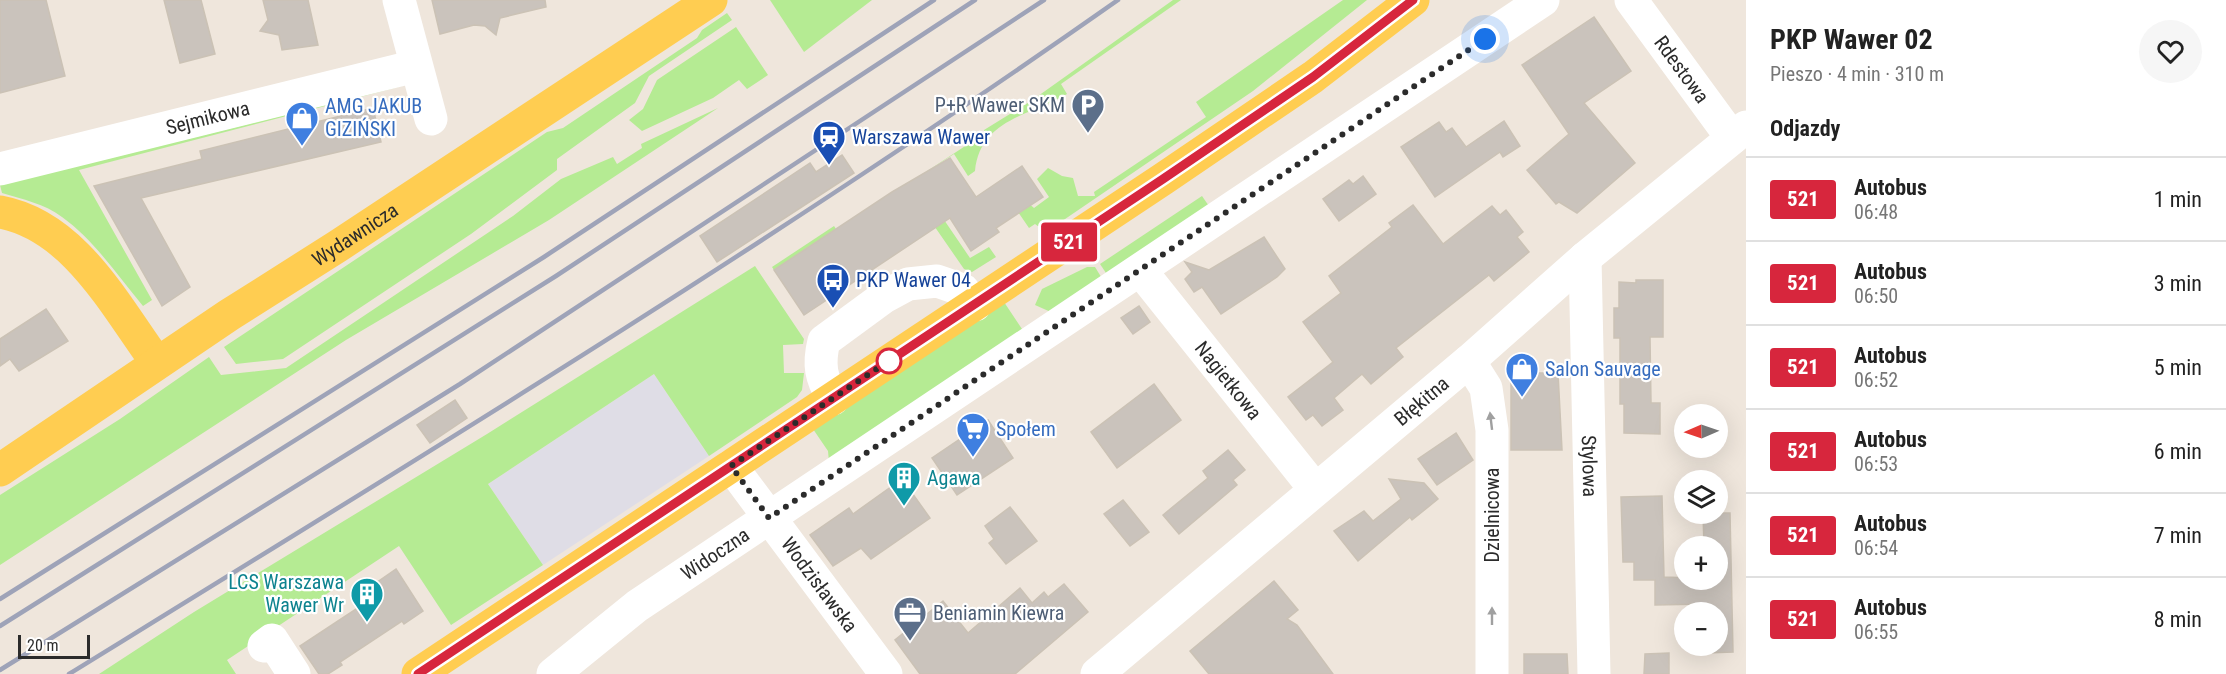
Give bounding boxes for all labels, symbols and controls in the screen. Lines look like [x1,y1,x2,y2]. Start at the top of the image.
button: heart [2139,20,2202,83]
text: PKP Wawer 02 [1770,23,1933,56]
your location [1470,24,1500,54]
street label: Rdestowa [1649,31,1714,108]
text: Pieszo · 4 min · 310 m [1770,62,1944,86]
parking icon: P+R Wawer SKM [1070,87,1106,134]
place label: P+R Wawer SKM [935,93,1065,117]
place label: AMG JAKUB GIZIŃSKI [325,94,422,141]
street label: Sejmikowa [163,96,252,139]
shop icon: AMG JAKUB GIZIŃSKI [284,100,320,147]
text: Odjazdy [1770,116,1840,141]
station icon: Warszawa Wawer [811,119,847,166]
place label: Warszawa Wawer [852,125,990,149]
text: Autobus [1854,175,1927,200]
text: 521 [1787,187,1819,211]
text: 1 min [2154,187,2202,212]
street label: Wydawnicza [308,198,403,271]
text: 06:48 [1854,200,1898,224]
line badge: 521 [1034,222,1104,262]
text: 521 [1053,230,1085,254]
text: Autobus [1854,259,1927,284]
bus stop icon: PKP Wawer 04 [815,262,851,309]
place label: PKP Wawer 04 [856,268,971,292]
text: 521 [1787,271,1819,295]
text: 3 min [2154,271,2202,296]
text: 06:50 [1854,284,1898,308]
street label: Nagietkowa [1190,336,1267,424]
text: Autobus [1854,343,1927,368]
unlabelled marker [876,348,902,374]
shop icon: Salon Sauvage [1504,351,1540,398]
text: 521 [1787,355,1819,379]
text: 5 min [2154,355,2202,380]
place label: Salon Sauvage [1545,357,1661,381]
text: 06:52 [1854,368,1898,392]
street label: Błękitna [1389,371,1454,431]
north arrow [1674,404,1728,458]
map controls [1674,404,1728,656]
supermarket icon: Społem [955,411,991,458]
one-way arrow [1486,411,1495,430]
place label: Społem [996,417,1056,441]
text: Autobus [1854,427,1927,452]
street label: Stylowa [1577,435,1602,497]
text: 521 [1787,439,1819,463]
text: 6 min [2154,439,2202,464]
text: 06:53 [1854,452,1898,476]
building icon: Agawa [886,460,922,507]
place label: Agawa [927,466,981,490]
street label: Dzielnicowa [1480,468,1504,562]
button: layers [1674,470,1728,524]
text: Autobus [1854,511,1927,536]
street label: Widoczna [676,522,754,585]
text: 521 [1787,523,1819,547]
text: 7 min [2154,523,2202,548]
street label: Wodzisławska [776,532,863,637]
button: + [1674,536,1728,590]
text: 06:54 [1854,536,1898,560]
place label: LCS Warszawa Wawer Wr [228,570,344,617]
building icon: LCS Warszawa Wawer Wr [349,576,385,623]
office icon: Beniamin Kiewra [892,595,928,642]
text: Autobus [1854,595,1927,620]
place label: Beniamin Kiewra [933,601,1064,625]
button: − [1674,602,1728,656]
one-way arrow [1487,606,1497,625]
text: 521 [1787,607,1819,631]
text: 8 min [2154,607,2202,632]
text: 06:55 [1854,620,1898,644]
scale bar [18,632,90,660]
text: 20 m [27,636,59,655]

